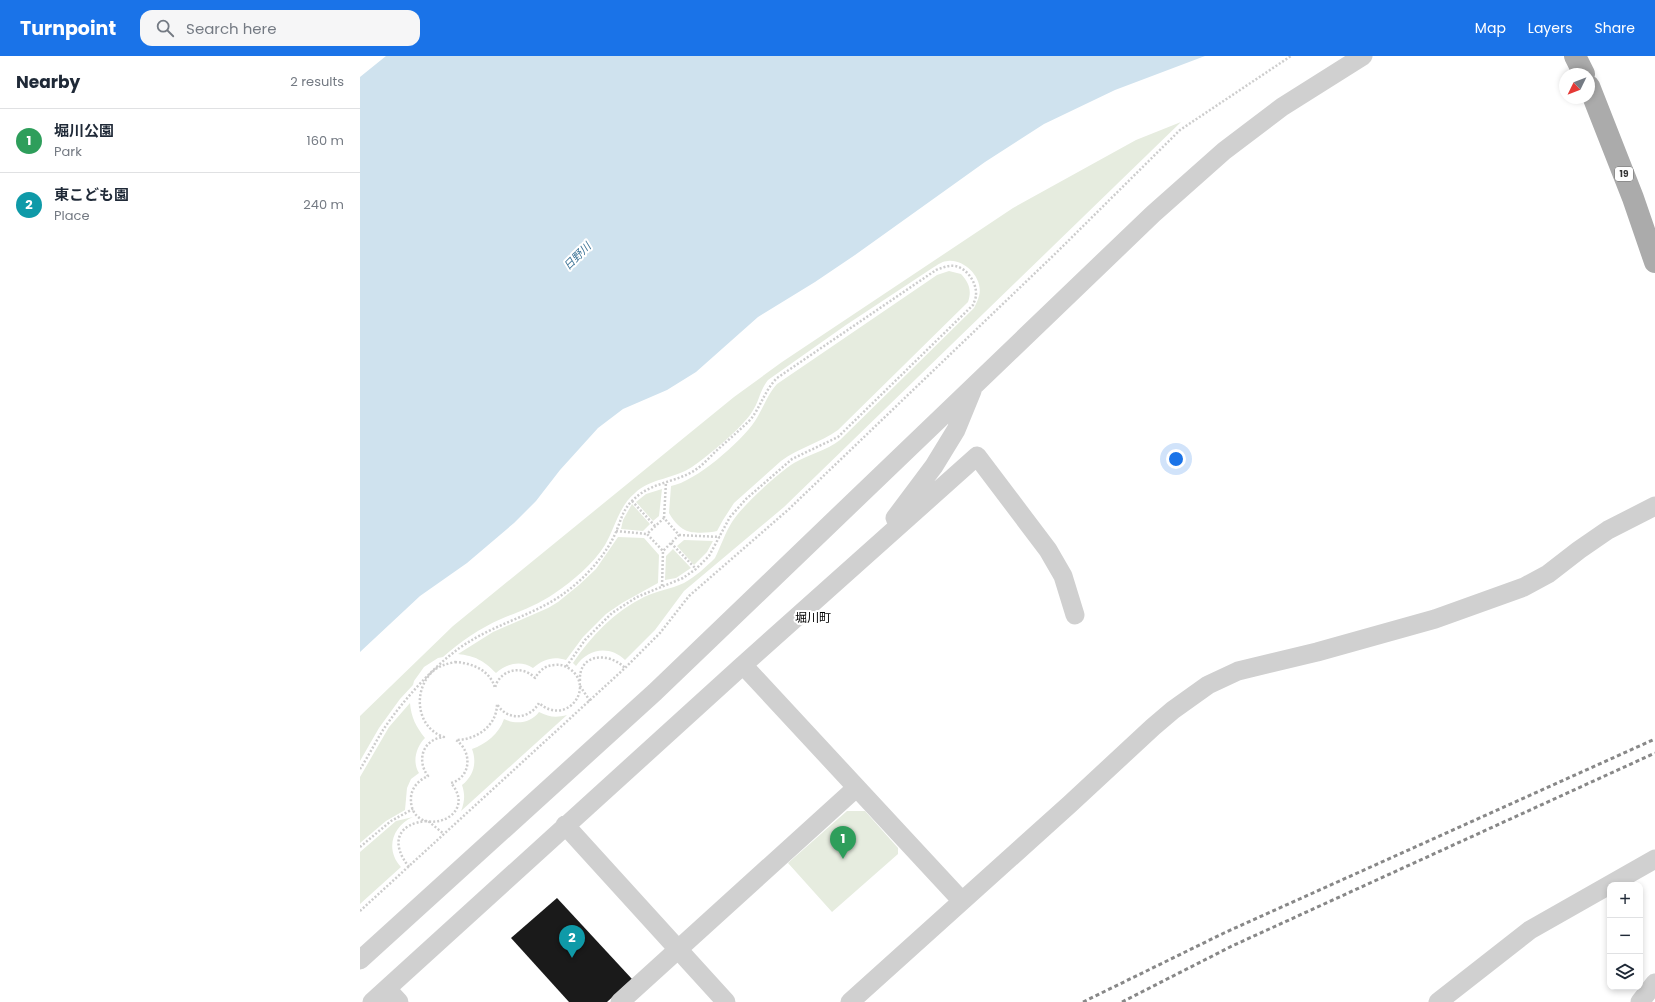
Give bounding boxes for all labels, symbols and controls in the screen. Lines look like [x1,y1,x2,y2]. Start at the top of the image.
search box [140,10,420,46]
text: Turnpoint [20,15,116,42]
icon: search [154,17,176,39]
text: Search here [186,18,276,39]
text: Map [1475,18,1506,38]
text: Layers [1528,18,1572,38]
text: Share [1594,18,1635,38]
north arrow [1559,68,1595,104]
text: Nearby [16,70,80,94]
text: 2 results [290,72,344,91]
text: 堀川公園 [54,120,114,141]
text: 1 [27,131,31,150]
text: 160 m [307,131,344,150]
text: Park [54,142,82,161]
road number: 19 [1615,167,1633,181]
text: 東こども園 [54,184,129,205]
text: 2 [25,195,33,214]
text: 240 m [303,195,344,214]
text: Place [54,206,89,225]
water label: 日野川 [560,238,595,273]
your location [1166,449,1186,469]
district label: 堀川町 [795,609,831,626]
pin: 1 [830,826,856,859]
map controls [1607,882,1643,990]
button: + [1607,882,1643,918]
button: − [1607,918,1643,954]
pin: 2 [559,925,585,958]
button: layers [1607,954,1643,990]

